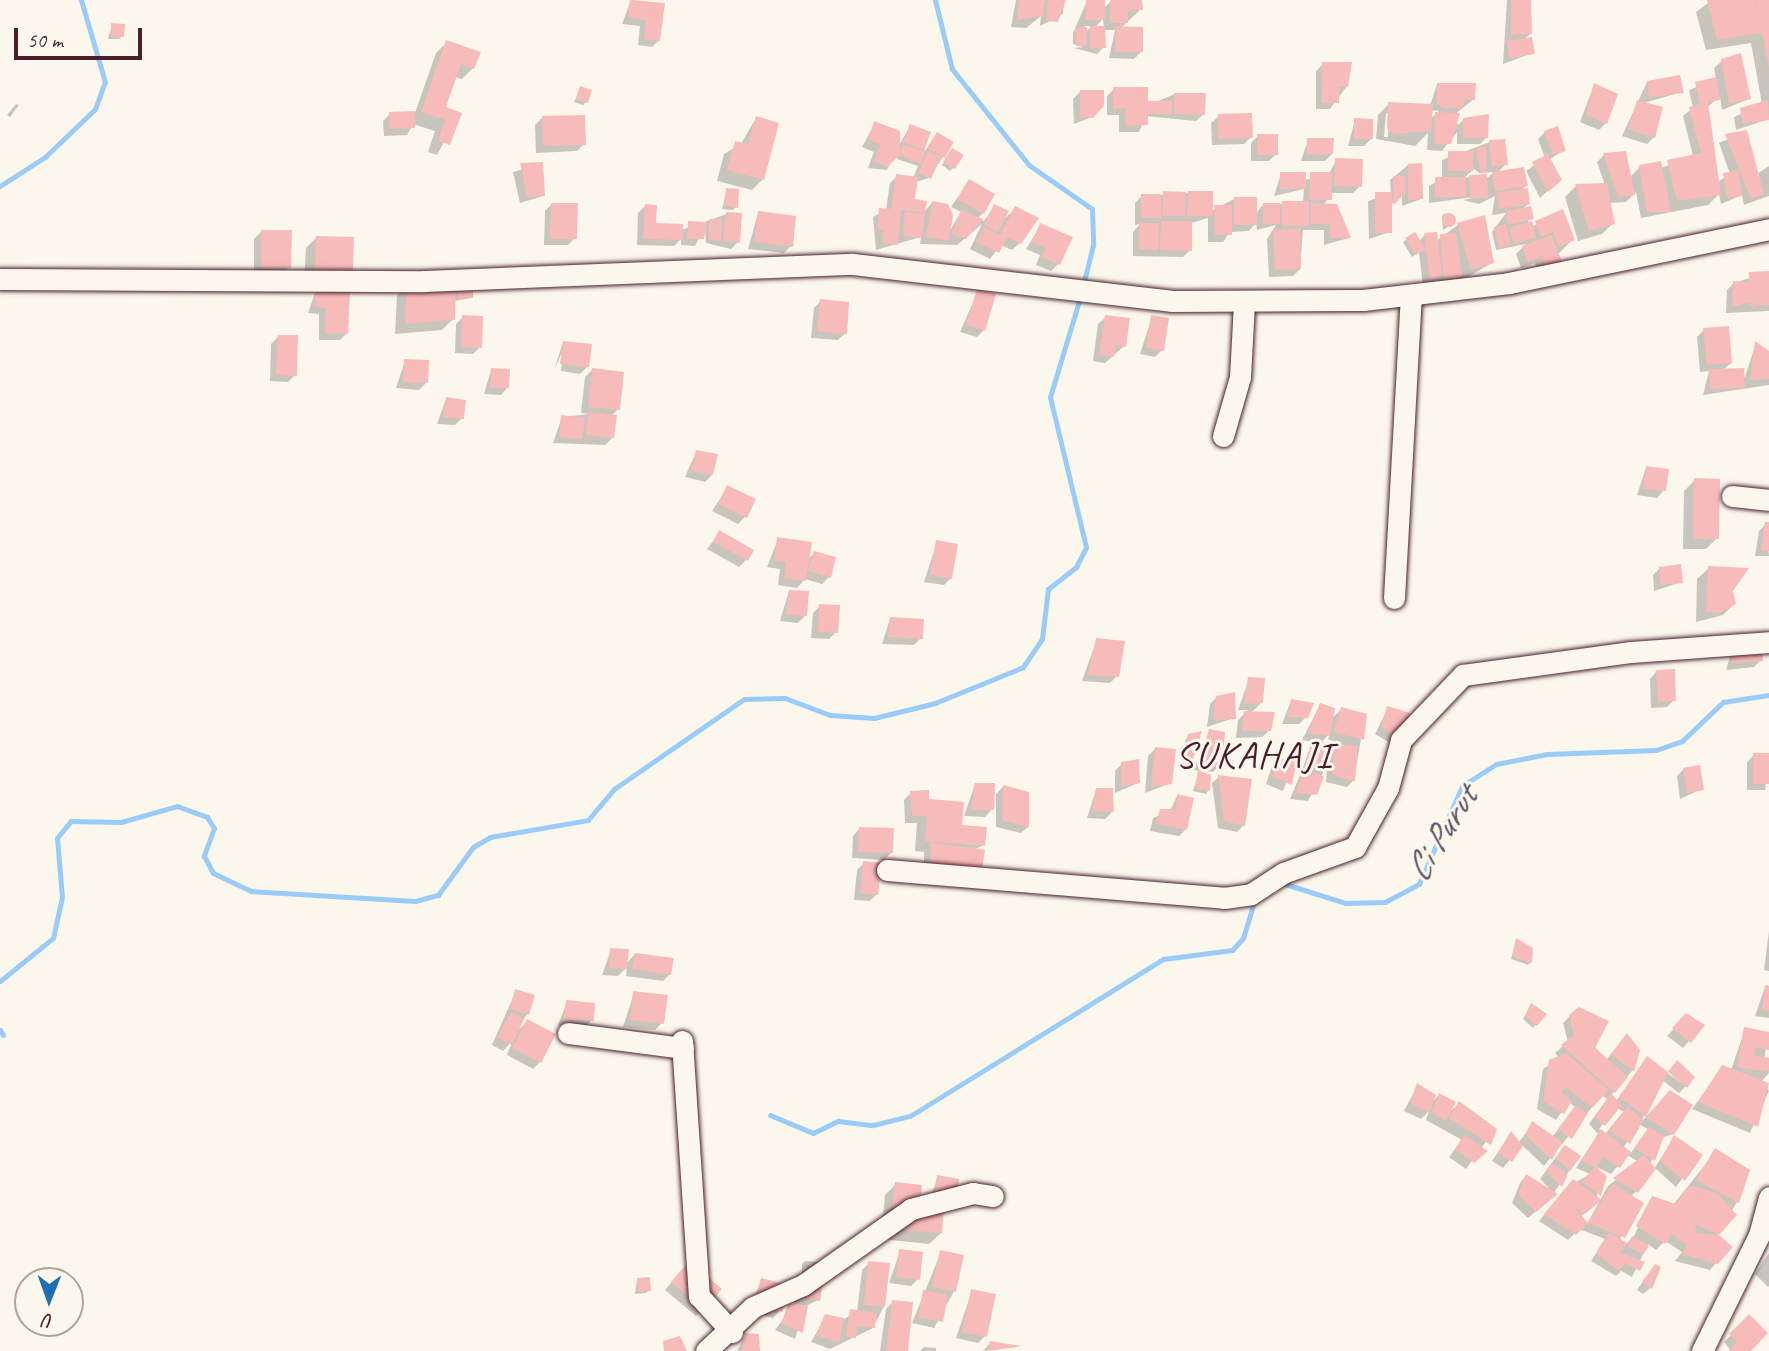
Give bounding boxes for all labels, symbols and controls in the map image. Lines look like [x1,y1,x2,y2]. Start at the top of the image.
scale bar [18,14,145,58]
text: 50 m [27,27,63,53]
district label: SUKAHAJI [1176,732,1332,778]
water label: Ci Purut [1395,779,1487,889]
north arrow [14,1267,84,1337]
text: U [44,1309,53,1333]

